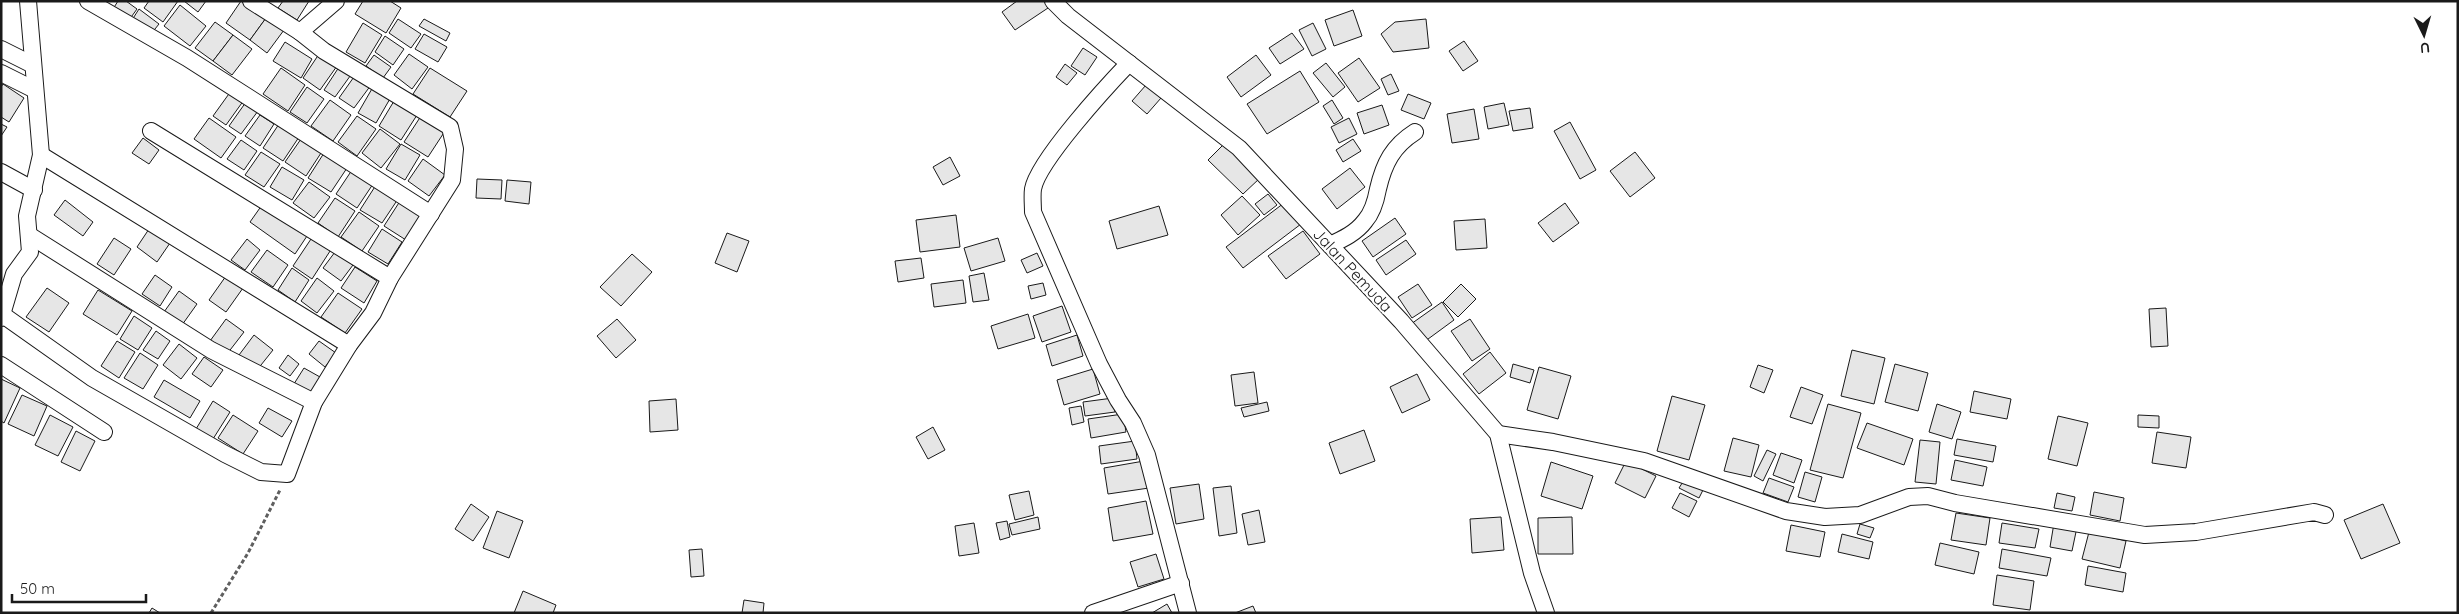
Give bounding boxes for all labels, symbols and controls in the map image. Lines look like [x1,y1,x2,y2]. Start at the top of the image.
north arrow [2399,10,2449,60]
text: U [2419,39,2431,57]
street label: Jalan Pemuda [1309,224,1397,316]
scale bar [12,572,146,604]
text: 50 m [20,579,55,598]

